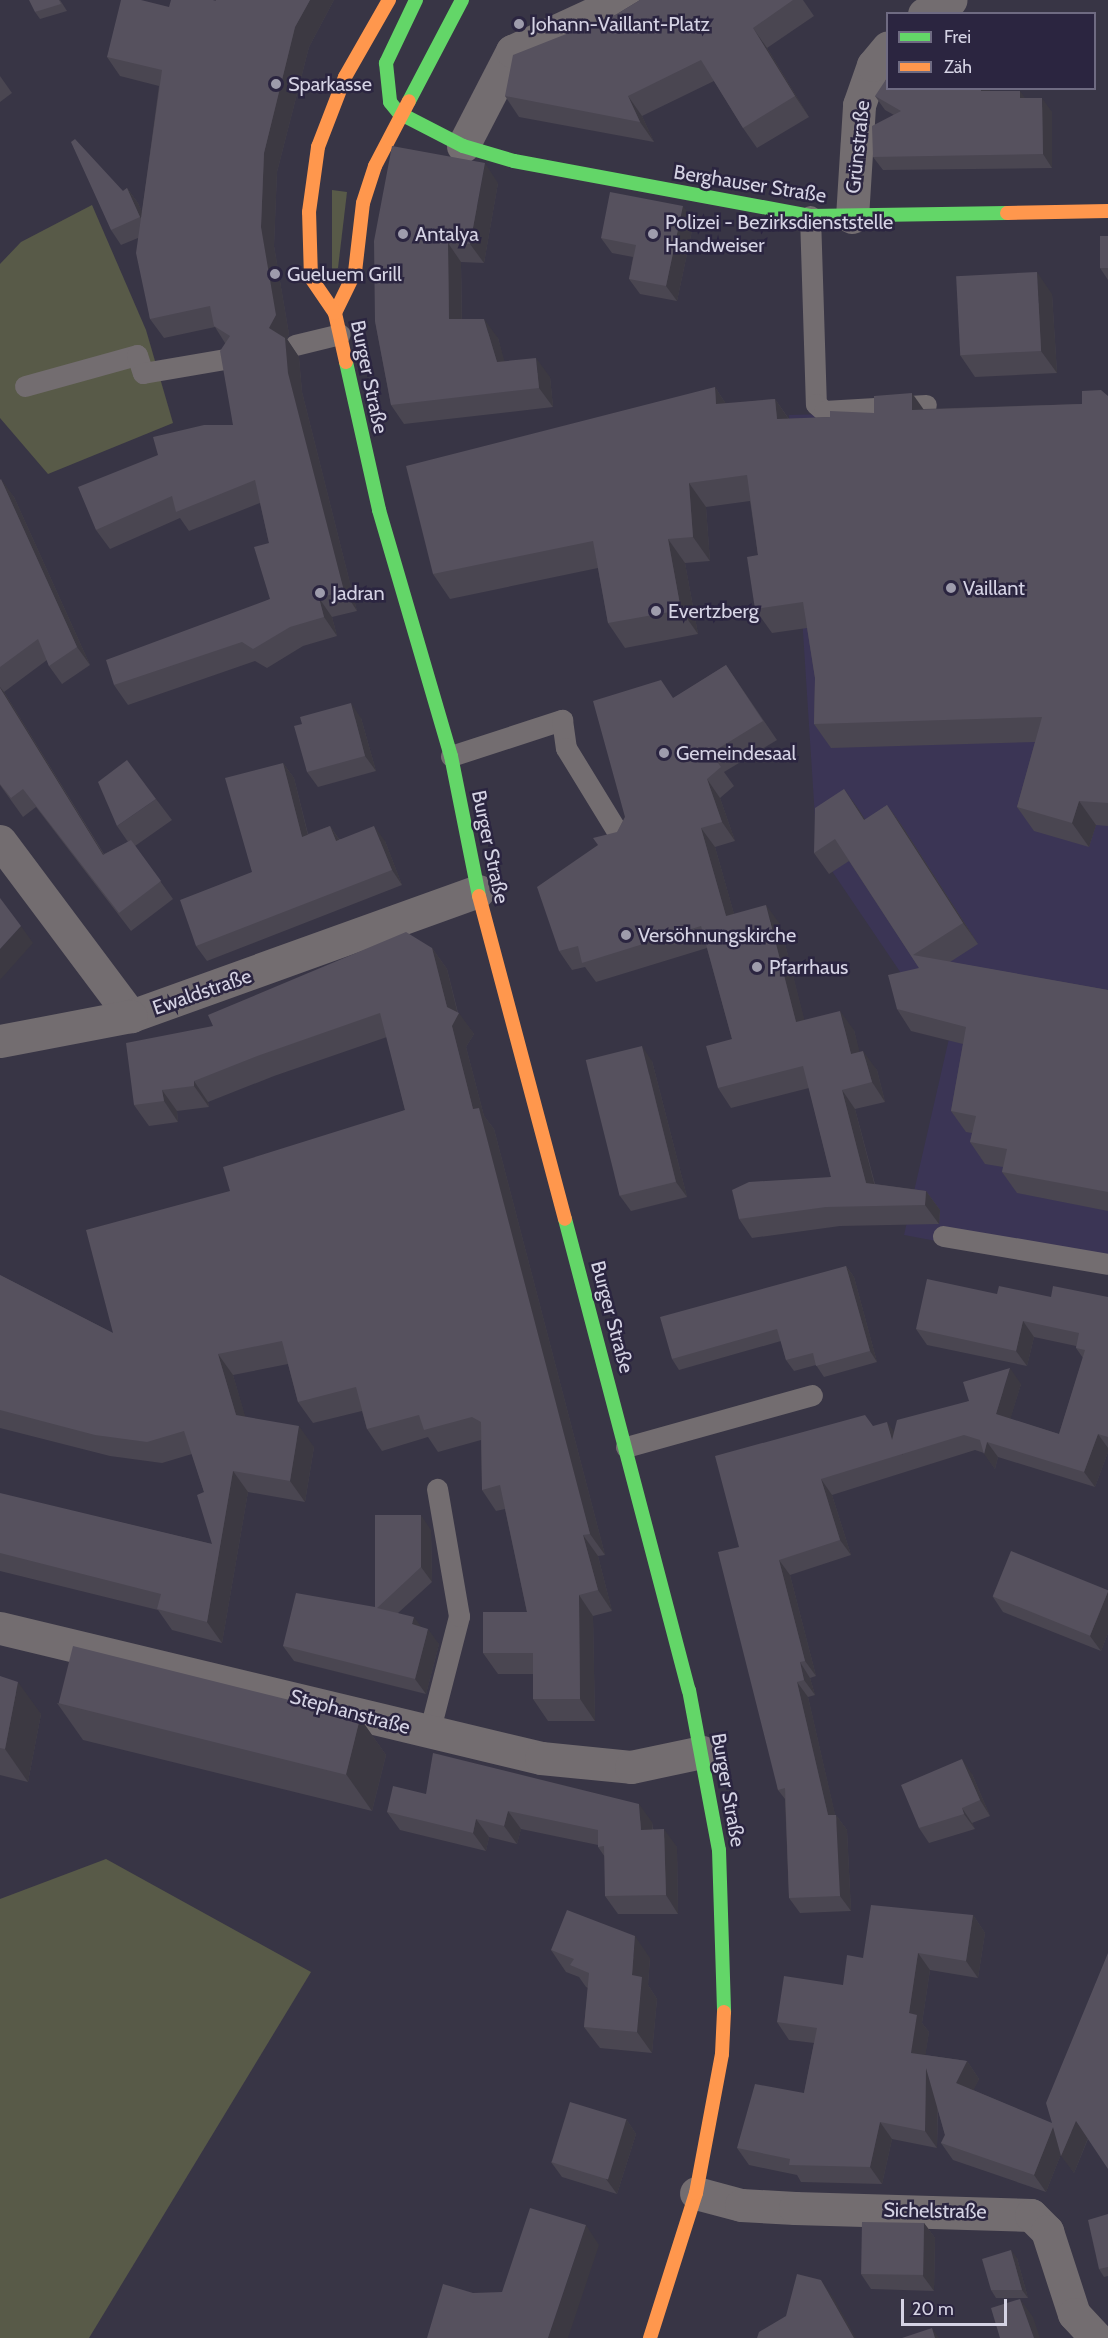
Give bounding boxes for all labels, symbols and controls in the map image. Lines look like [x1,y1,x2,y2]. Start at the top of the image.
place label: Johann-Vaillant-Platz [531,12,710,36]
legend [886,12,1096,90]
marker: Johann-Vaillant-Platz [512,17,526,31]
text: Frei [944,26,971,48]
text: Zäh [944,56,972,78]
place label: Sparkasse [288,72,372,96]
marker: Sparkasse [269,77,283,91]
street label: Grünstraße [841,99,875,195]
street label: Berghauser Straße [672,160,828,208]
place label: Polizei - Bezirksdienststelle Handweiser [665,210,893,257]
place label: Antalya [415,222,479,246]
marker: Antalya [396,227,410,241]
marker: Polizei - Bezirksdienststelle Handweiser [646,227,660,241]
place label: Gueluem Grill [287,262,402,286]
marker: Gueluem Grill [268,267,282,281]
street label: Burger Straße [345,318,393,436]
place label: Vaillant [963,576,1025,600]
place label: Jadran [332,581,385,605]
marker: Vaillant [944,581,958,595]
marker: Jadran [313,586,327,600]
place label: Evertzberg [668,599,759,623]
marker: Evertzberg [649,604,663,618]
place label: Gemeindesaal [676,741,796,765]
marker: Gemeindesaal [657,746,671,760]
street label: Burger Straße [466,788,514,906]
place label: Versöhnungskirche [638,923,796,947]
marker: Versöhnungskirche [619,928,633,942]
place label: Pfarrhaus [769,955,848,979]
marker: Pfarrhaus [750,960,764,974]
street label: Ewaldstraße [149,964,255,1020]
street label: Burger Straße [586,1258,638,1376]
street label: Stephanstraße [287,1684,413,1740]
street label: Burger Straße [706,1731,750,1849]
street label: Sichelstraße [883,2198,987,2224]
scale bar [904,2287,1010,2325]
text: 20 m [912,2298,954,2320]

